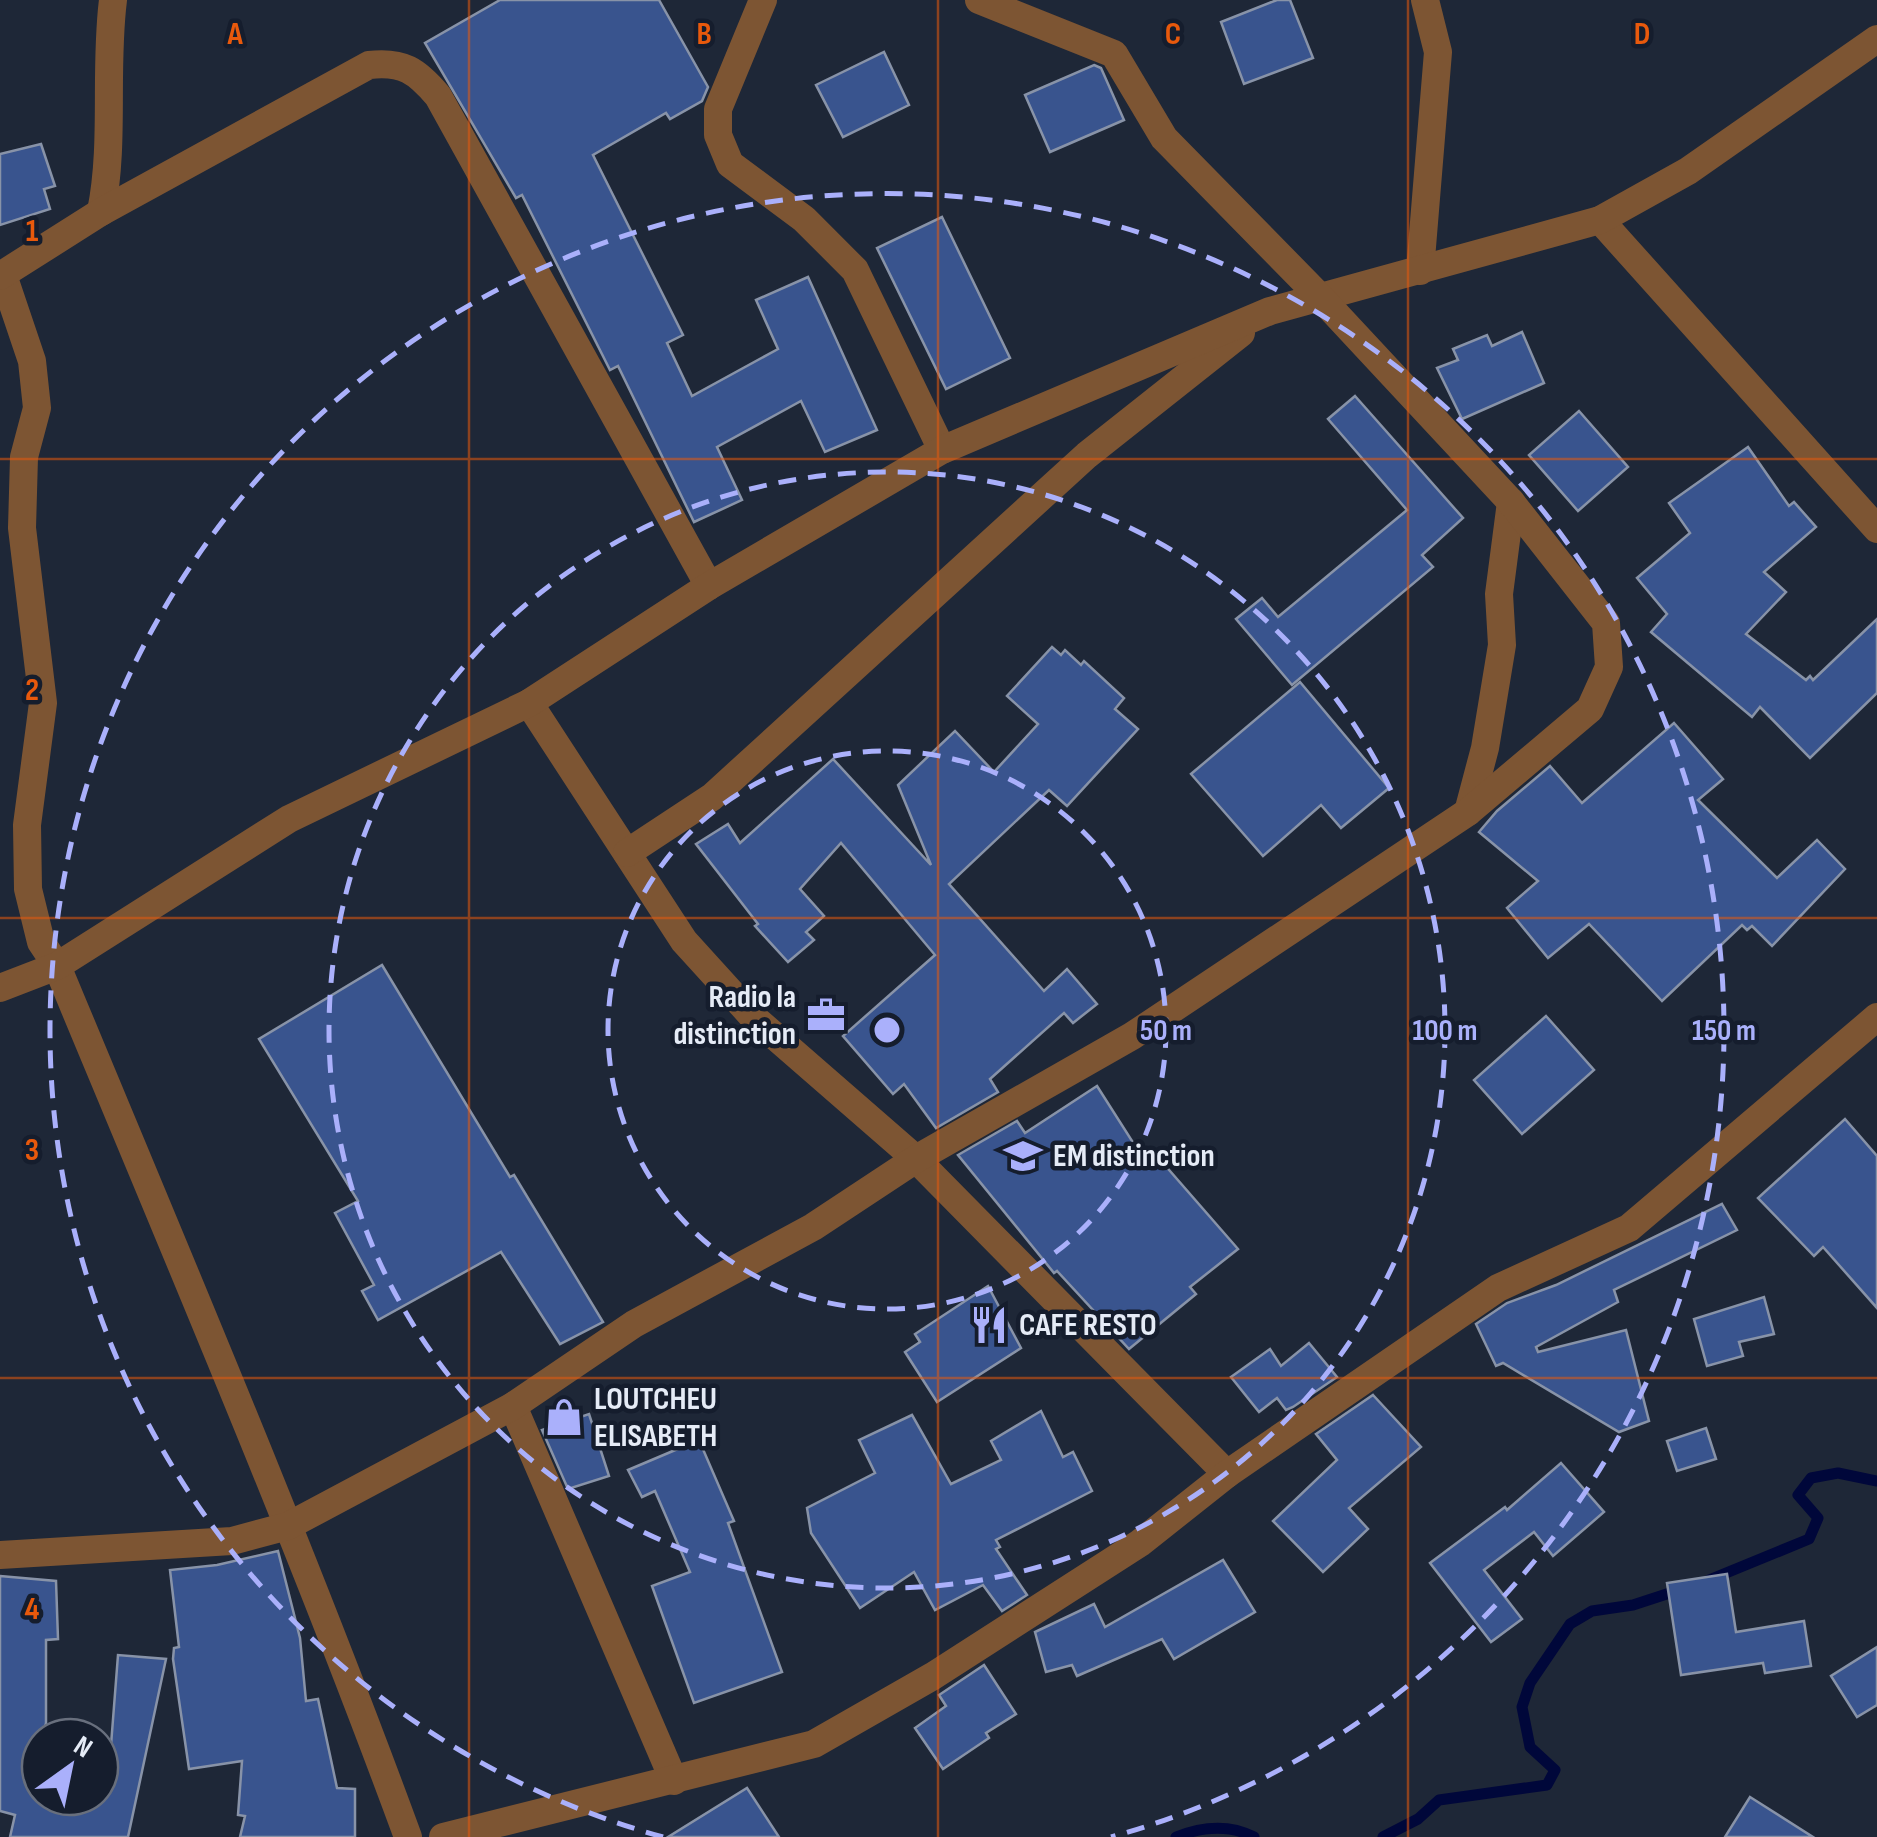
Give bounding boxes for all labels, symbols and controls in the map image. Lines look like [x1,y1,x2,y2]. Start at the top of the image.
text: A [226,15,243,54]
text: B [696,15,712,54]
text: C [1165,15,1181,54]
text: D [1634,15,1650,54]
text: 1 [26,212,39,251]
text: 2 [25,671,39,710]
place label: Radio la distinction [673,978,796,1054]
office icon: Radio la distinction [805,994,847,1036]
centre of rings [869,1012,905,1048]
text: 50 m [1140,1013,1192,1049]
text: 100 m [1413,1013,1477,1049]
text: 150 m [1692,1013,1756,1049]
text: 3 [25,1131,39,1170]
school or university icon: EM distinction [1002,1135,1044,1177]
place label: EM distinction [1053,1137,1215,1176]
restaurant icon: CAFE RESTO [968,1304,1010,1346]
place label: CAFE RESTO [1019,1306,1157,1345]
place label: LOUTCHEU ELISABETH [594,1380,717,1456]
shop icon: LOUTCHEU ELISABETH [543,1396,585,1438]
text: 4 [25,1590,40,1629]
north arrow [20,1717,120,1817]
text: N [68,1729,98,1765]

